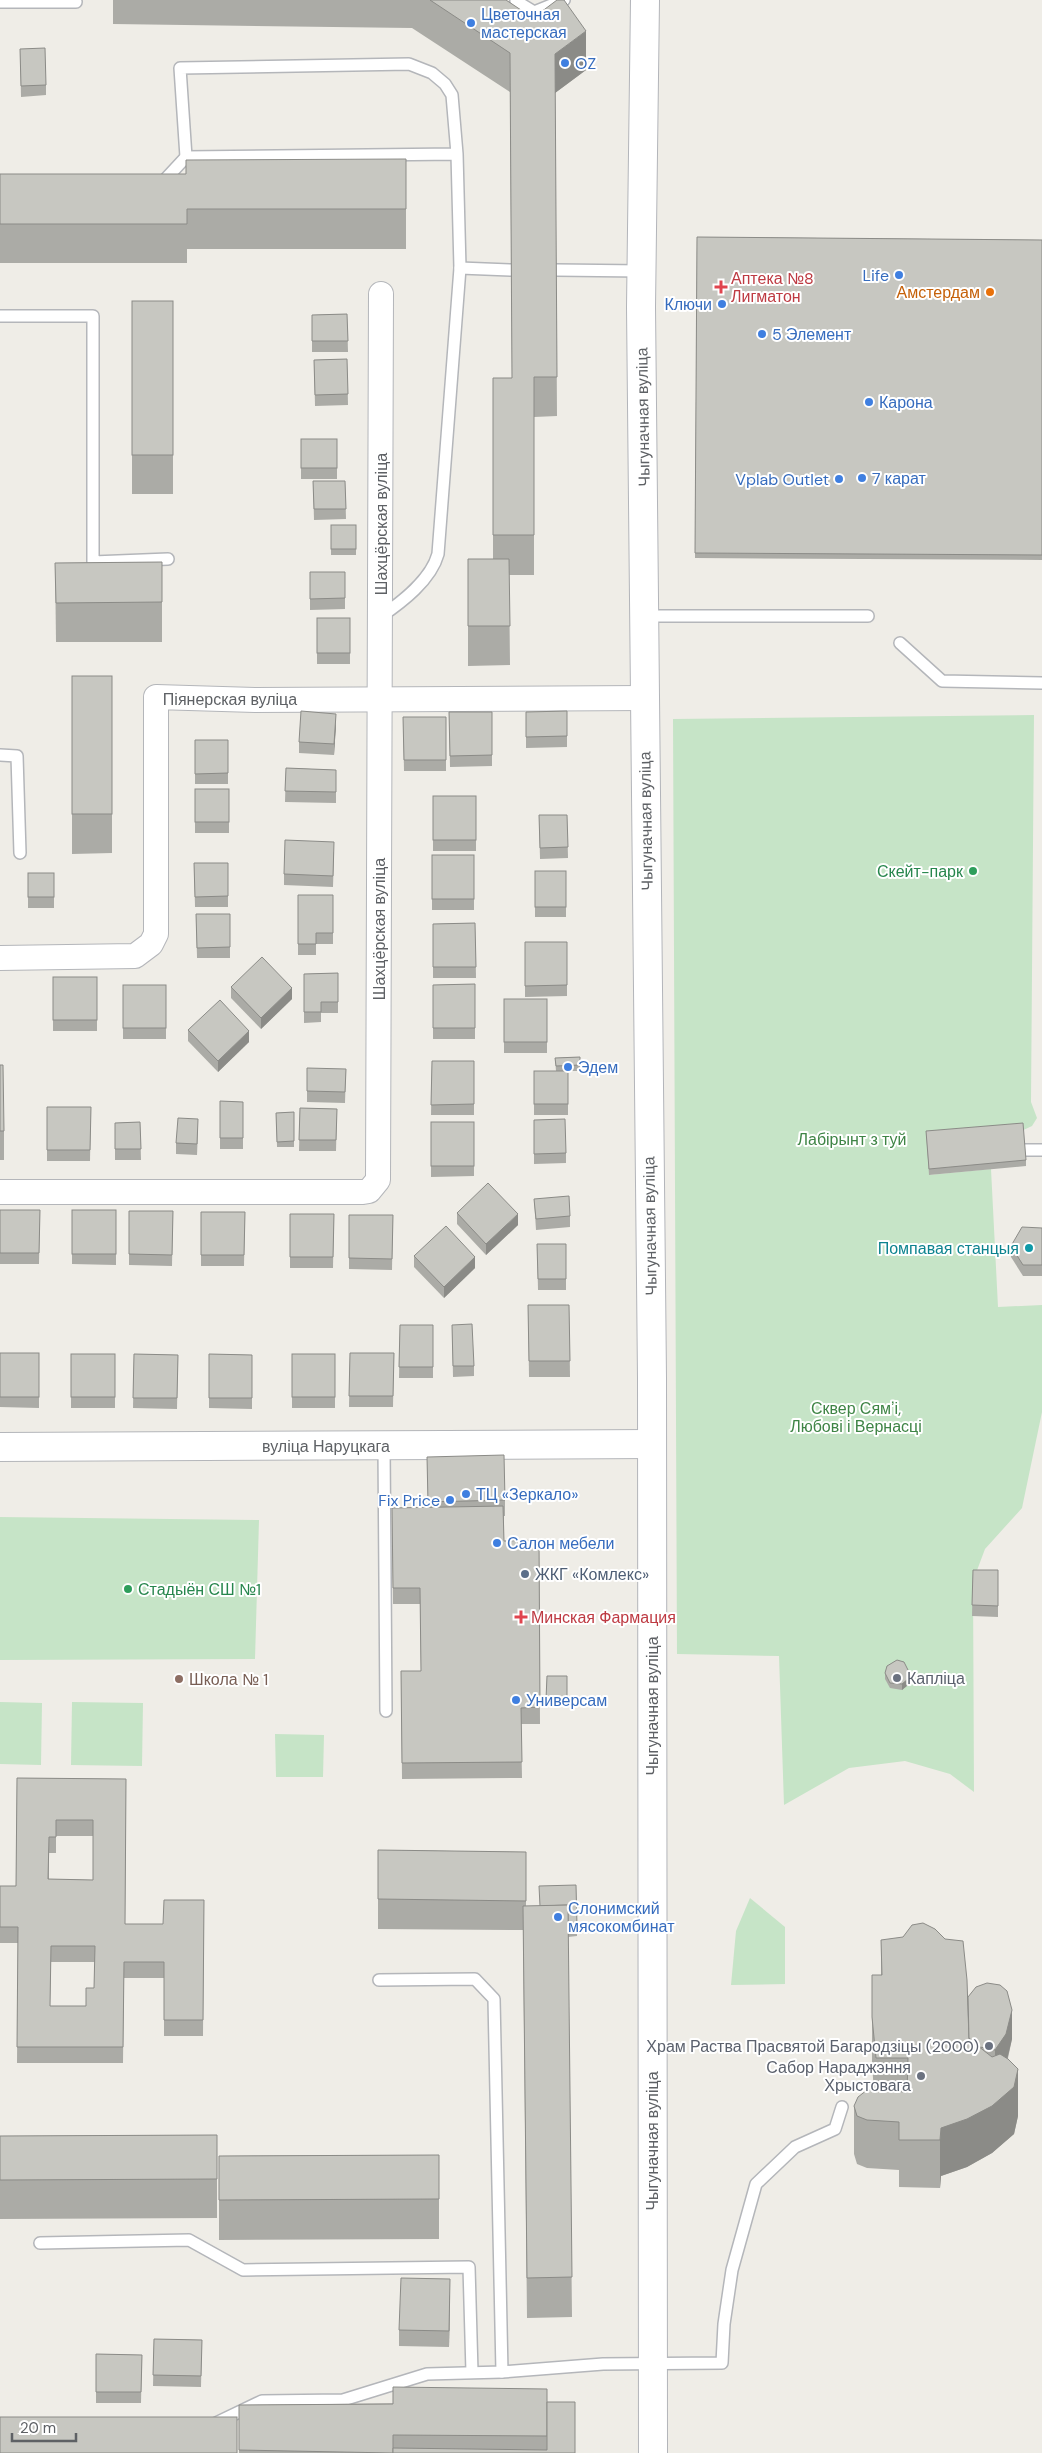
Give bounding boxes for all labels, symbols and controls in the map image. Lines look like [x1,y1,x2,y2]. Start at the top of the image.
place label: Цветочная мастерская [481,4,567,43]
marker: Цветочная мастерская [465,17,477,29]
place label: OZ [575,53,596,74]
marker: OZ [559,57,571,69]
place label: Life [863,265,889,286]
place label: Аптека №8 Лигматон [731,268,814,307]
marker: Life [893,269,905,281]
marker: Аптека №8 Лигматон [715,281,727,293]
place label: Амстердам [897,282,980,303]
marker: Амстердам [984,286,996,298]
place label: Ключи [664,294,712,315]
marker: Ключи [716,298,728,310]
place label: 5 Элемент [772,324,852,345]
marker: 5 Элемент [756,328,768,340]
street label: Чыгуначная вуліца [631,347,655,487]
place label: Карона [879,392,933,413]
marker: Карона [863,396,875,408]
street label: Шахцёрская вуліца [371,453,392,595]
place label: 7 карат [872,468,926,489]
place label: Vplab Outlet [735,469,829,490]
marker: 7 карат [856,472,868,484]
marker: Vplab Outlet [833,473,845,485]
street label: Піянерская вуліца [163,689,297,710]
street label: Чыгуначная вуліца [634,751,658,891]
street label: Шахцёрская вуліца [369,858,390,1000]
place label: Скейт-парк [877,861,964,882]
marker: Скейт-парк [967,865,979,877]
place label: Эдем [578,1057,618,1078]
marker: Эдем [562,1061,574,1073]
park label: Лабірынт з туй [798,1129,906,1150]
street label: Чыгуначная вуліца [638,1156,662,1296]
place label: Помпавая станцыя [878,1238,1019,1259]
marker: Помпавая станцыя [1023,1242,1035,1254]
park label: Сквер Сямʼі, Любові і Вернасці [790,1398,922,1437]
street label: вуліца Наруцкага [262,1436,390,1457]
place label: ТЦ «Зеркало» [476,1484,578,1505]
marker: ТЦ «Зеркало» [460,1488,472,1500]
place label: Fix Price [378,1490,440,1511]
marker: Fix Price [444,1494,456,1506]
place label: Салон мебели [507,1533,614,1554]
marker: Салон мебели [491,1537,503,1549]
place label: ЖКГ «Комлекс» [535,1564,649,1585]
marker: ЖКГ «Комлекс» [519,1568,531,1580]
place label: Стадыён СШ №1 [138,1579,261,1600]
marker: Стадыён СШ №1 [122,1583,134,1595]
place label: Минская Фармация [531,1607,676,1628]
marker: Минская Фармация [515,1611,527,1623]
street label: Чыгуначная вуліца [642,1636,663,1776]
place label: Капліца [907,1668,965,1689]
place label: Школа № 1 [189,1669,268,1690]
marker: Капліца [891,1672,903,1684]
marker: Школа № 1 [173,1673,185,1685]
place label: Универсам [526,1690,607,1711]
marker: Универсам [510,1694,522,1706]
place label: Слонимский мясокомбинат [568,1898,675,1937]
marker: Слонимский мясокомбинат [552,1911,564,1923]
place label: Храм Раства Прасвятой Багародзіцы (2000) [646,2036,979,2057]
marker: Храм Раства Прасвятой Багародзіцы (2000) [983,2040,995,2052]
place label: Сабор Нараджэння Хрыстовага [766,2057,911,2096]
marker: Сабор Нараджэння Хрыстовага [915,2070,927,2082]
street label: Чыгуначная вуліца [642,2071,663,2211]
scale bar [12,2410,76,2442]
text: 20 m [20,2418,56,2438]

